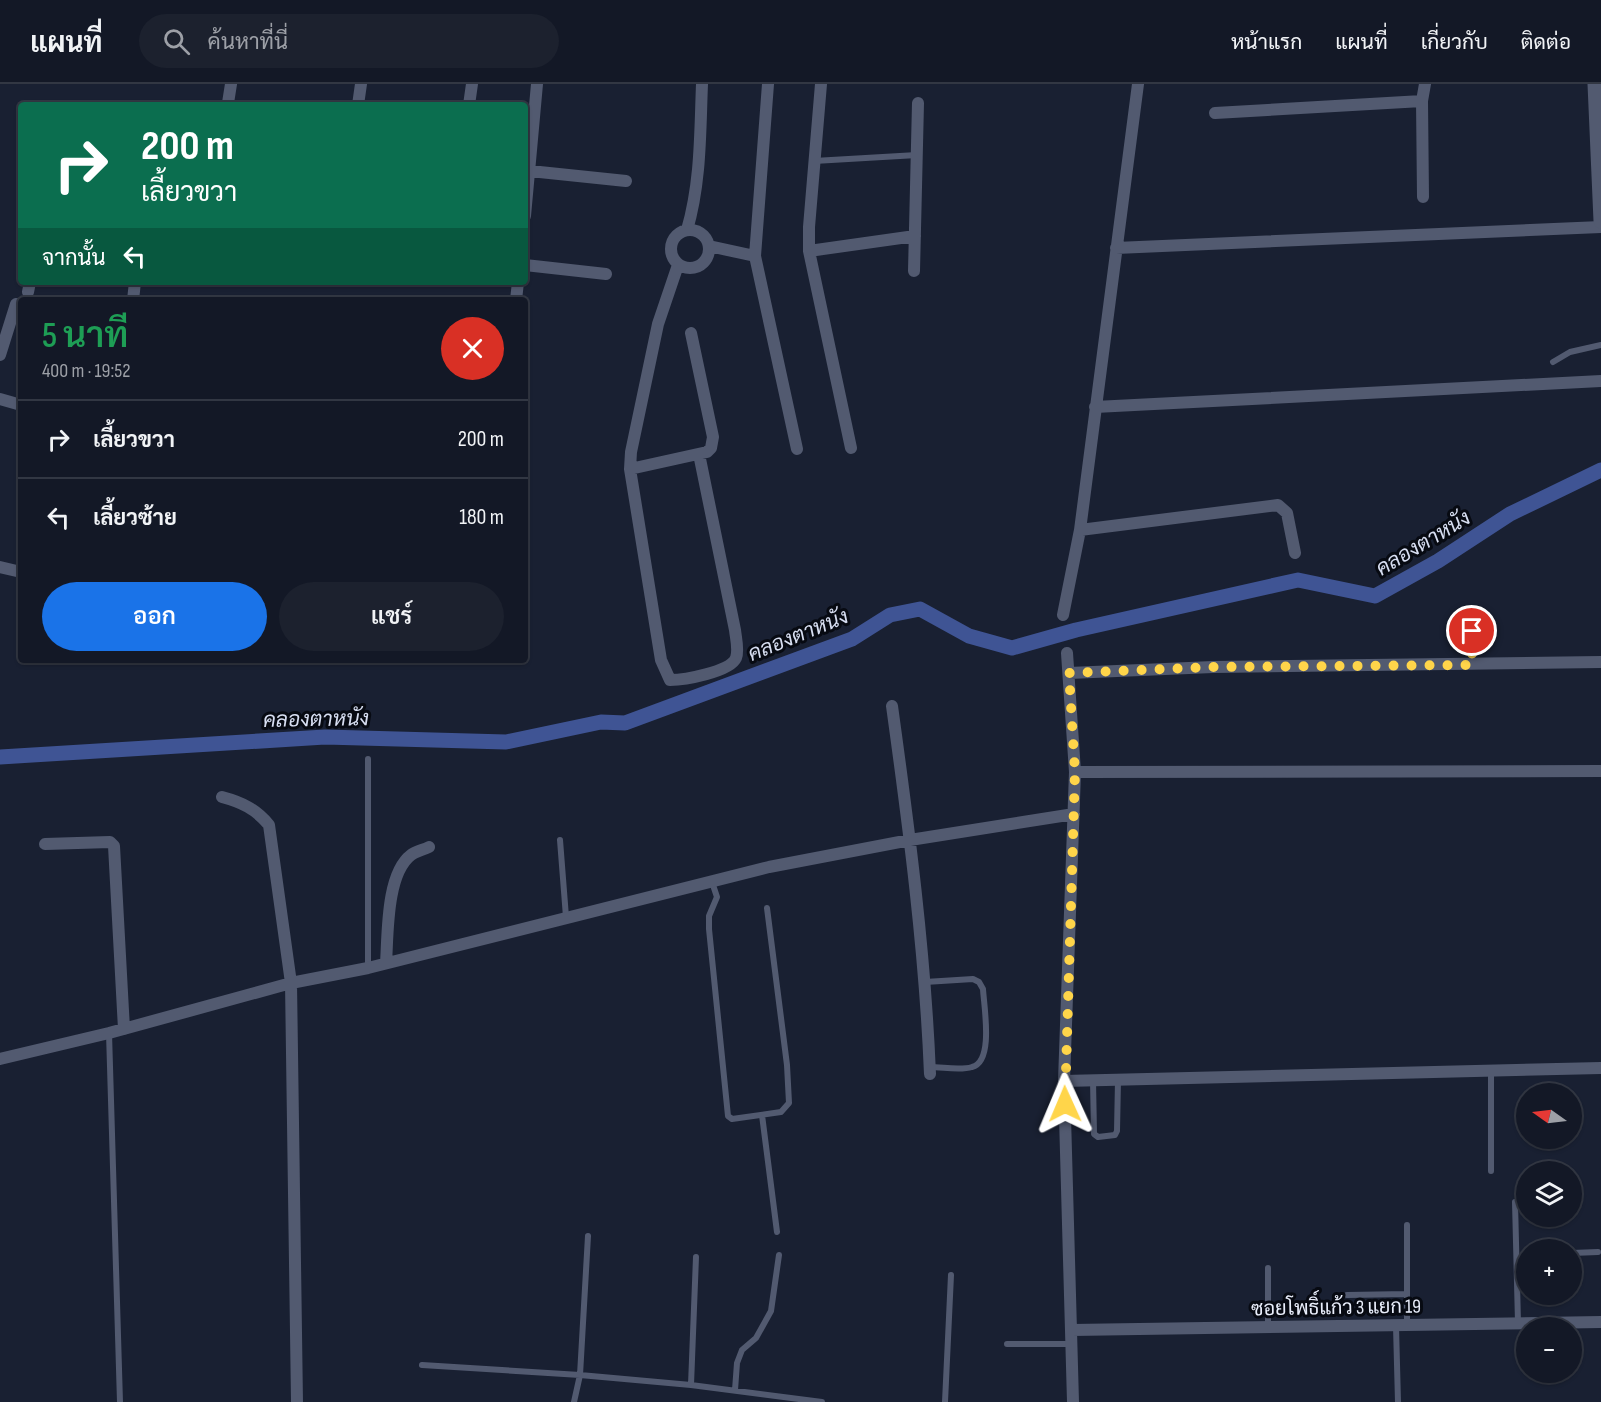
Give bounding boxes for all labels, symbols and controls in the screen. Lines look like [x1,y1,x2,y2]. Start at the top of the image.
search box [139,14,559,68]
icon: search [160,25,193,58]
text: แผนที่ [30,27,103,60]
text: ค้นหาที่นี่ [208,29,288,56]
text: หน้าแรก [1231,30,1302,55]
text: แผนที่ [1335,30,1388,55]
text: เกี่ยวกับ [1421,30,1488,55]
text: ติดต่อ [1521,30,1571,55]
text: 200 m [141,121,234,172]
icon: right [42,126,120,204]
text: เลี้ยวขวา [141,177,237,209]
icon: left [118,240,151,273]
text: จากนั้น [42,245,106,272]
text: 5 นาที [42,315,128,358]
button: close [441,317,504,380]
text: 400 m · 19:52 [42,359,130,383]
icon: right [42,423,75,456]
text: 200 m [458,426,504,453]
text: เลี้ยวขวา [93,427,175,454]
icon: left [42,501,75,534]
text: 180 m [459,504,504,531]
text: เลี้ยวซ้าย [93,505,177,532]
water label: คลองตาหนัง [1371,505,1475,581]
button: ออก [42,582,267,651]
button: แชร์ [279,582,504,651]
water label: คลองตาหนัง [744,604,852,667]
pin [1446,605,1497,656]
icon: arrive [1455,614,1488,647]
water label: คลองตาหนัง [263,706,369,733]
position arrow [1033,1072,1097,1136]
north arrow [1516,1083,1582,1149]
map controls [1516,1083,1582,1383]
button: layers [1516,1161,1582,1227]
button: + [1516,1239,1582,1305]
street label: ซอยโพธิ์แก้ว 3 แยก 19 [1251,1287,1421,1321]
button: − [1516,1317,1582,1383]

